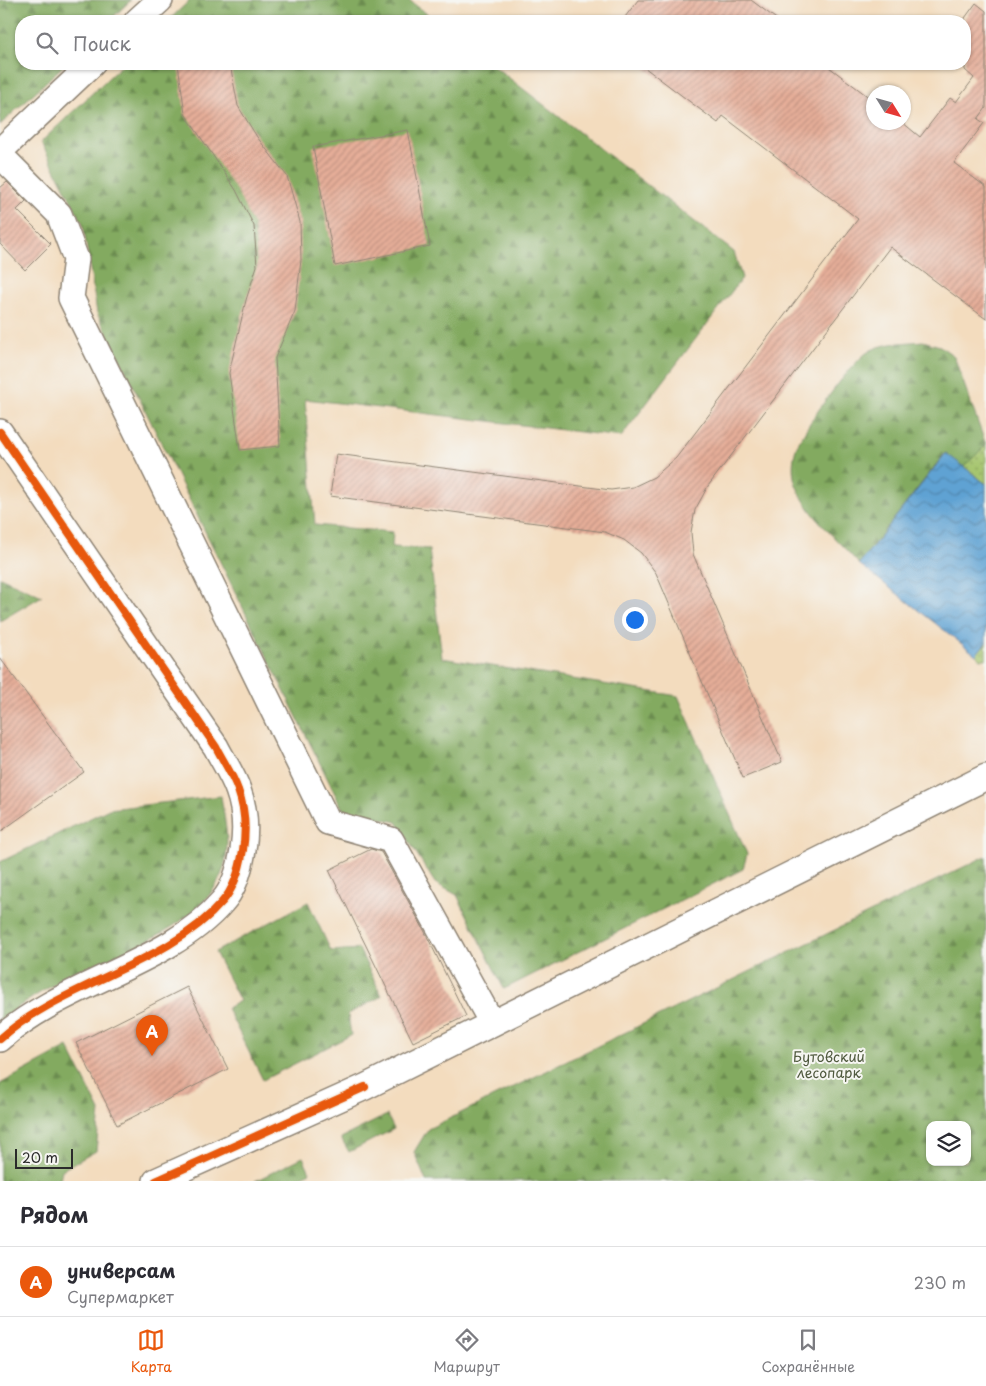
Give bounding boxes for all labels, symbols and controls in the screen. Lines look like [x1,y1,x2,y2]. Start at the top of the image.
search box [15,15,971,70]
icon: search [33,29,61,57]
text: Поиск [73,29,131,57]
north arrow [866,85,911,130]
your location [622,607,648,633]
pin: A [136,1015,168,1056]
park label: Бутовский лесопарк [793,1046,865,1083]
map controls [926,1121,971,1166]
button: layers [926,1121,971,1166]
scale bar [15,1146,72,1169]
text: 20 m [22,1147,58,1168]
text: Рядом [20,1198,88,1230]
text: универсам [67,1256,176,1284]
text: A [30,1270,42,1294]
text: 230 m [914,1270,966,1294]
text: Супермаркет [67,1284,174,1308]
tab: Карта [131,1326,172,1377]
tab: Маршрут [434,1326,500,1377]
tab: Сохранённые [762,1326,855,1377]

